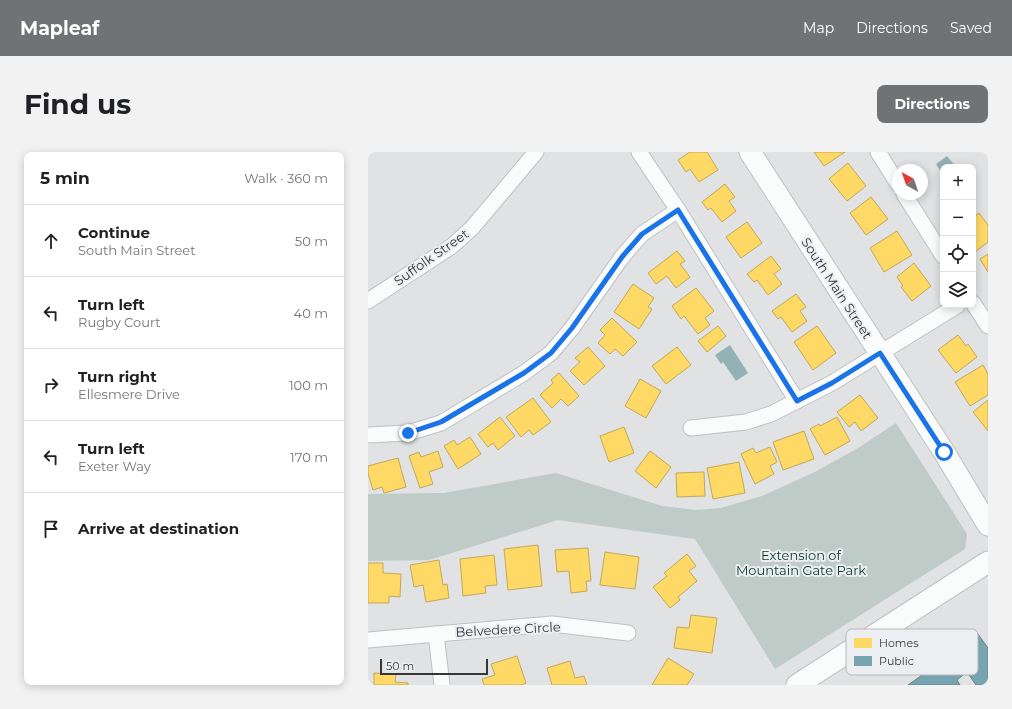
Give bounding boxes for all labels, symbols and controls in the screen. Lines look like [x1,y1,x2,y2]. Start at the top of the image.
text: Mapleaf [20,17,99,40]
text: Map [803,19,834,37]
text: Directions [856,19,928,37]
text: Saved [950,19,992,37]
button: Directions [877,85,988,123]
text: Find us [24,87,131,121]
north arrow [892,164,928,200]
map controls [940,164,976,308]
button: + [940,164,976,200]
text: 5 min [40,168,90,188]
text: Walk · 360 m [244,170,328,186]
button: − [940,200,976,236]
text: Continue [78,223,150,242]
street label: Suffolk Street [391,225,471,289]
icon: ahead [40,230,62,252]
text: 50 m [295,233,328,249]
street label: South Main Street [798,234,876,342]
button: locate [940,236,976,272]
text: South Main Street [78,242,195,258]
button: layers [940,272,976,308]
text: Turn left [78,295,145,314]
icon: left [40,302,62,324]
text: 40 m [294,305,328,321]
text: Rugby Court [78,314,161,330]
text: Turn right [78,367,157,386]
icon: right [40,374,62,396]
text: 100 m [289,377,328,393]
text: Ellesmere Drive [78,386,180,402]
route end [399,424,417,442]
text: Turn left [78,439,145,458]
route start [935,443,953,461]
icon: left [40,446,62,468]
text: 170 m [290,449,328,465]
text: Exeter Way [78,458,151,474]
icon: arrive [40,518,62,540]
text: Arrive at destination [78,519,239,538]
park label: Extension of Mountain Gate Park [736,547,866,578]
street label: Belvedere Circle [455,618,561,640]
legend [846,629,978,675]
text: Homes [879,636,919,650]
text: Public [879,654,914,668]
scale bar [380,657,488,676]
text: 50 m [386,659,414,673]

